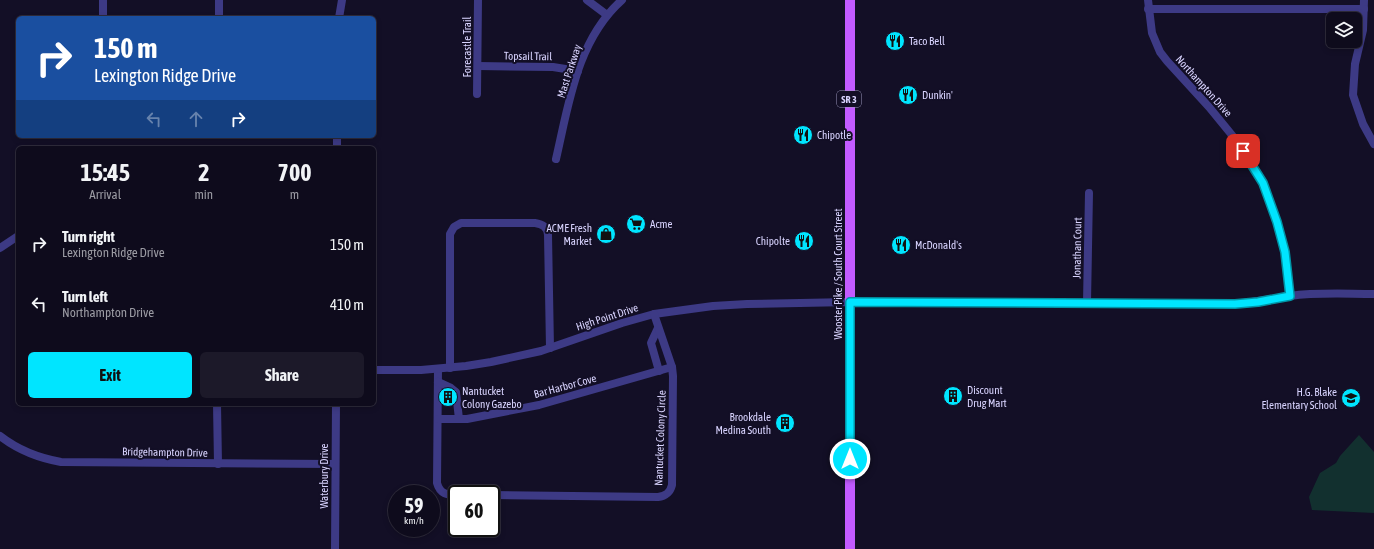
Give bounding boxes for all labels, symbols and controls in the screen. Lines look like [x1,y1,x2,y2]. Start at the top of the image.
map controls [1326,12,1362,48]
button: layers [1326,12,1362,48]
street label: Forecastle Trail [461,16,473,77]
restaurant icon: Taco Bell [884,30,906,52]
icon: right [28,32,80,84]
text: 150 m [94,32,157,64]
place label: Taco Bell [909,35,945,47]
street label: Mast Parkway [555,42,583,99]
street label: Topsail Trail [504,50,552,62]
street label: Northampton Drive [1173,53,1235,119]
text: Lexington Ridge Drive [94,65,236,86]
restaurant icon: Dunkin' [897,84,919,106]
place label: Dunkin' [922,89,953,101]
road number: SR 3 [837,91,861,107]
icon: left [143,108,165,130]
icon: ahead [185,108,207,130]
icon: right [227,108,249,130]
restaurant icon: Chipotle [792,124,814,146]
place label: Chipotle [817,129,851,141]
pin [1226,134,1260,168]
icon: arrive [1232,140,1254,162]
text: 15:45 [81,159,130,186]
text: 2 [198,159,209,186]
text: 700 [278,159,311,186]
text: Arrival [89,187,121,202]
text: min [194,187,213,202]
text: m [290,187,299,202]
street label: Wooster Pike / South Court Street [832,208,844,340]
supermarket icon: Acme [625,213,647,235]
street label: Jonathan Court [1070,217,1084,279]
place label: Acme [650,218,672,230]
place label: ACME Fresh Market [546,222,592,247]
shop icon: ACME Fresh Market [595,223,617,245]
text: Turn right [62,228,115,245]
restaurant icon: Chipolte [793,230,815,252]
icon: right [28,233,50,255]
restaurant icon: McDonald's [890,234,912,256]
place label: Chipolte [756,235,790,247]
text: 150 m [330,236,364,253]
place label: McDonald's [915,239,962,251]
text: Lexington Ridge Drive [62,245,165,260]
text: Turn left [62,288,108,305]
icon: left [28,293,50,315]
text: 410 m [330,296,364,313]
street label: High Point Drive [574,301,640,333]
text: Northampton Drive [62,305,154,320]
button: Exit [28,352,192,398]
button: Share [200,352,364,398]
street label: Bar Harbor Cove [532,372,598,400]
place label: Discount Drug Mart [967,384,1007,409]
place label: Nantucket Colony Gazebo [462,385,522,410]
building icon: Discount Drug Mart [942,385,964,407]
building icon: Nantucket Colony Gazebo [437,386,459,408]
place label: H.G. Blake Elementary School [1261,386,1337,411]
school or university icon: H.G. Blake Elementary School [1340,387,1362,409]
street label: Nantucket Colony Circle [652,390,668,486]
place label: Brookdale Medina South [715,411,771,436]
building icon: Brookdale Medina South [774,412,796,434]
position arrow [829,438,871,480]
street label: Waterbury Drive [318,443,330,509]
street label: Bridgehampton Drive [122,445,208,459]
speed limit sign: 60 [448,485,500,537]
text: 59 [405,494,423,517]
text: km/h [404,515,424,526]

